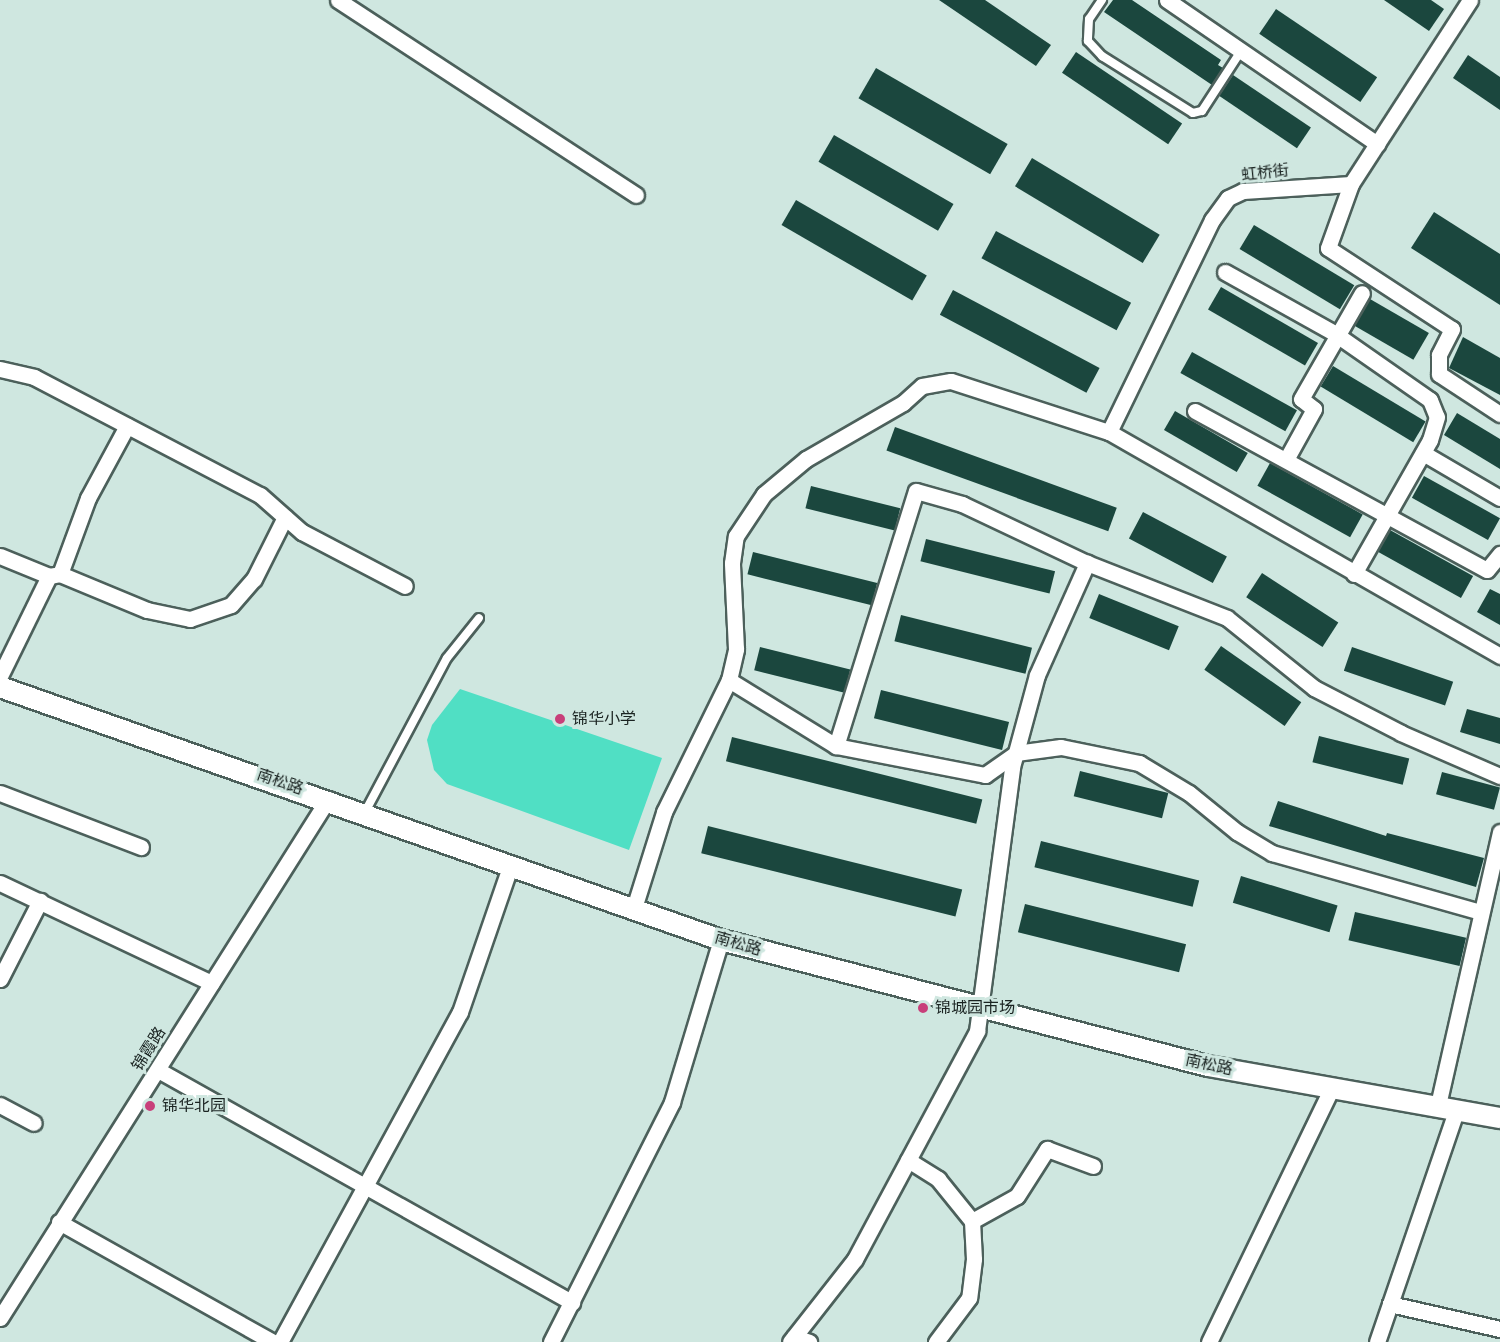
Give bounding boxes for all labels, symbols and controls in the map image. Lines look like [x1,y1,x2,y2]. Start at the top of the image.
street label: 虹桥街 [1240,161,1290,185]
place label: 锦华小学 [572,709,636,729]
marker: 锦华小学 [553,712,567,726]
street label: 南松路 [254,765,306,799]
street label: 南松路 [712,928,764,960]
place label: 锦城园市场 [935,998,1015,1018]
marker: 锦城园市场 [916,1001,930,1015]
street label: 锦霞路 [128,1024,170,1074]
street label: 南松路 [1184,1051,1234,1079]
place label: 锦华北园 [162,1096,226,1116]
marker: 锦华北园 [143,1099,157,1113]

